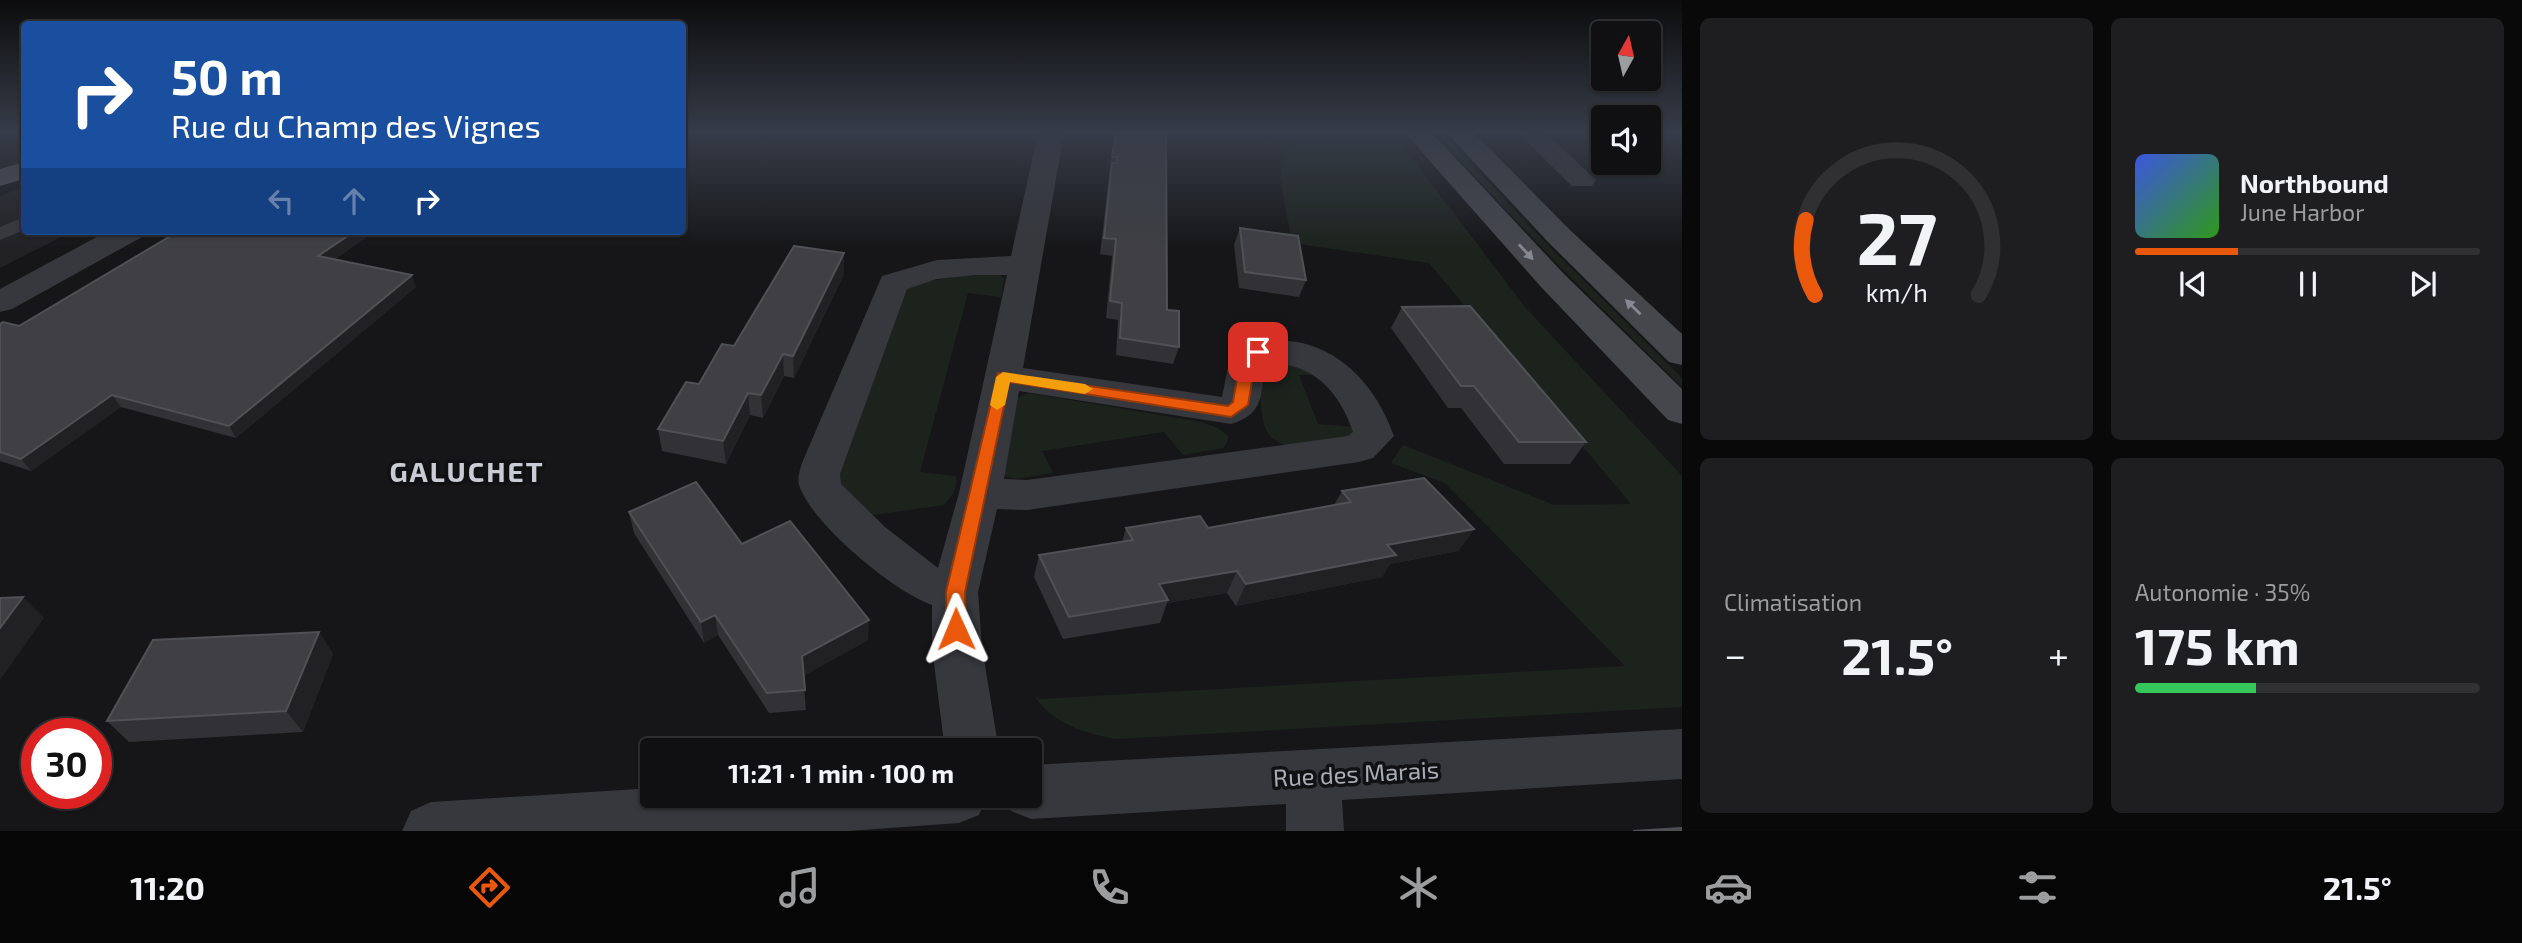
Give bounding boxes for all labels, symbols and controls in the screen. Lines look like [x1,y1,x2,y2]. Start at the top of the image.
north arrow [1591,21,1661,91]
map controls [1591,21,1661,175]
text: 50 m [171,46,283,105]
icon: right [56,49,147,140]
button: sound [1591,105,1661,175]
text: Rue du Champ des Vignes [171,106,541,144]
text: Northbound [2240,167,2389,198]
icon: left [262,182,300,220]
icon: ahead [335,182,373,220]
icon: right [408,182,446,220]
text: 27 [1856,192,1937,280]
text: June Harbor [2240,198,2364,226]
one-way arrow [1517,243,1533,260]
icon: previous [2174,265,2212,303]
icon: pause [2289,265,2327,303]
icon: next [2404,265,2442,303]
text: km/h [1865,277,1928,307]
one-way arrow [1624,299,1641,316]
pin [1228,322,1288,382]
icon: arrive [1239,333,1277,371]
district label: GALUCHET [389,454,545,488]
text: Autonomie · 35% [2135,578,2310,606]
text: Climatisation [1724,588,1862,616]
position arrow [919,592,993,666]
text: 175 km [2135,613,2300,675]
text: 21.5° [1841,623,1953,685]
text: − [1724,631,1746,677]
text: + [2048,631,2069,677]
speed limit sign: 30 [21,718,112,809]
street label: Rue des Marais [1272,754,1440,792]
text: 11:21 · 1 min · 100 m [728,757,954,788]
icon: directions [465,863,514,912]
icon: music [775,863,824,912]
icon: phone [1085,863,1134,912]
icon: climate [1394,863,1443,912]
icon: car [1704,863,1753,912]
icon: filters [2013,863,2062,912]
text: 11:20 [130,868,205,906]
text: 21.5° [2323,868,2392,906]

